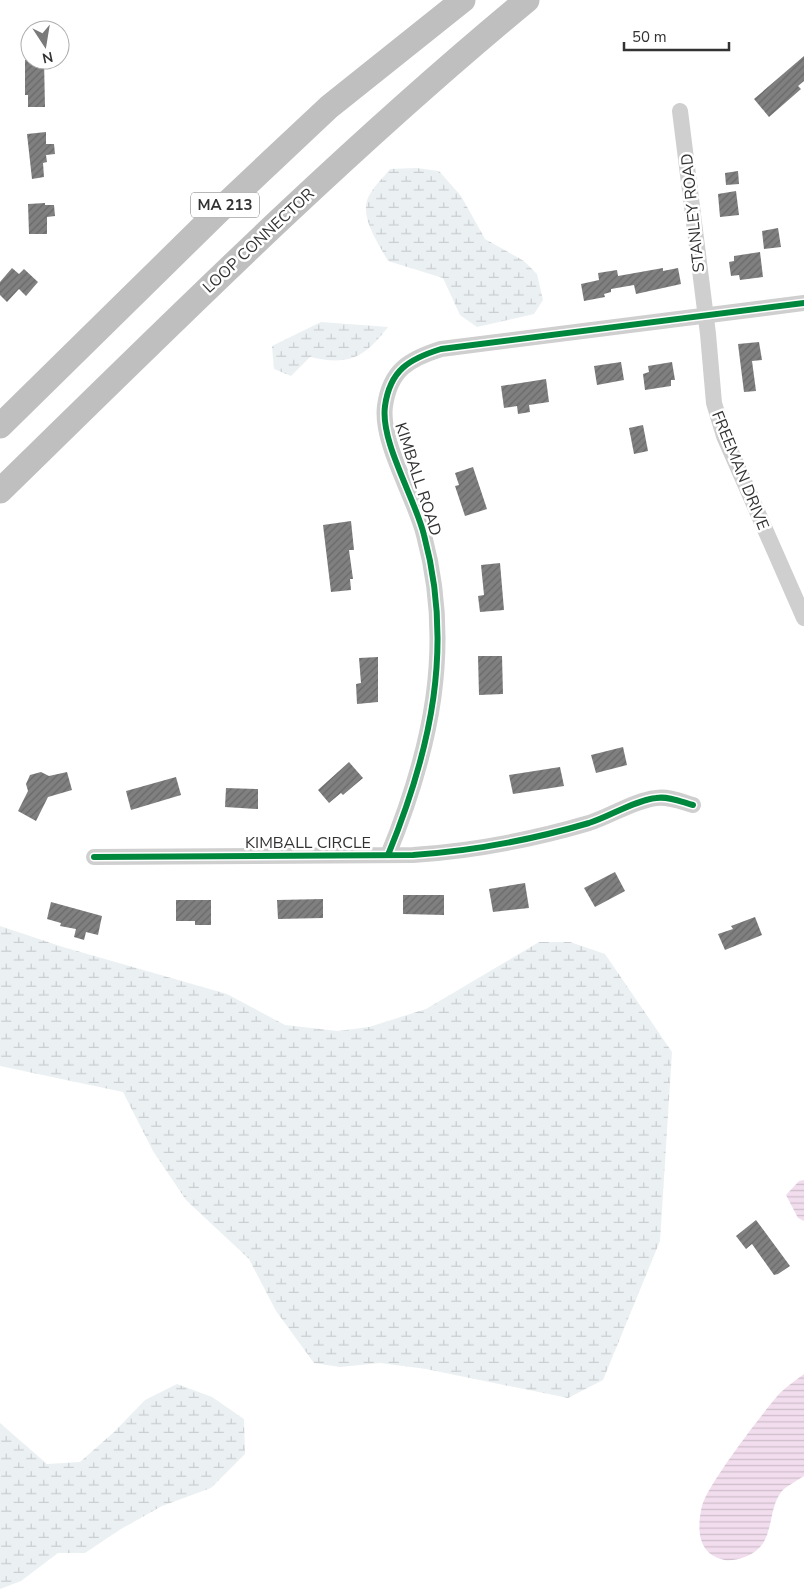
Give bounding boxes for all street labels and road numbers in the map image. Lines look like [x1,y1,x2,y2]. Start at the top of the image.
street label: STANLEY ROAD [676,152,710,273]
street label: LOOP CONNECTOR [198,183,319,298]
road number: MA 213 [191,192,259,218]
street label: FREEMAN DRIVE [706,408,774,533]
street label: KIMBALL ROAD [389,420,447,539]
street label: KIMBALL CIRCLE [245,832,371,854]

